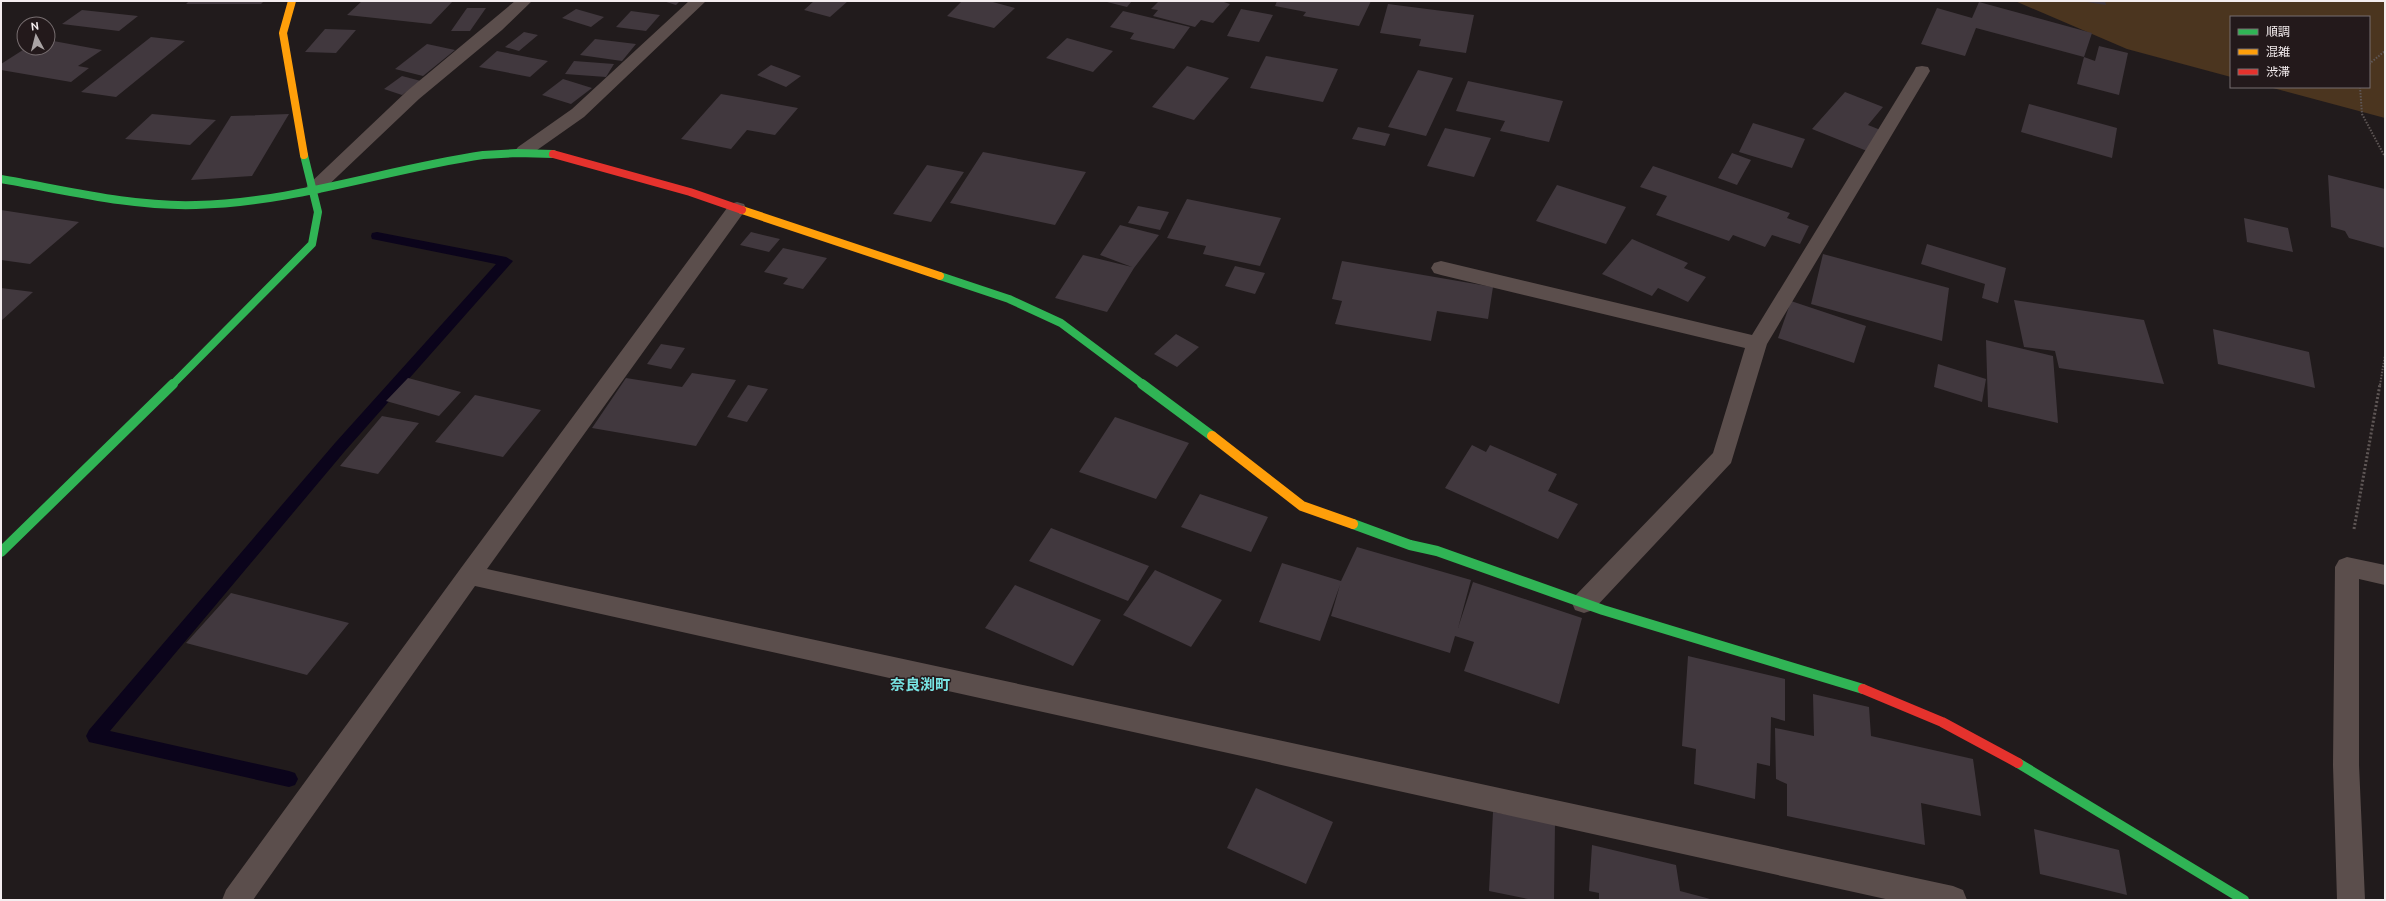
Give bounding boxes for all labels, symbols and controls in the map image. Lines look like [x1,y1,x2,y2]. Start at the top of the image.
north arrow [16,16,56,56]
legend [2230,16,2370,88]
text: N [30,20,40,33]
text: 順調 [2266,25,2290,38]
text: 混雑 [2266,45,2290,58]
text: 渋滞 [2266,65,2290,78]
district label: 奈良渕町 [890,676,950,693]

